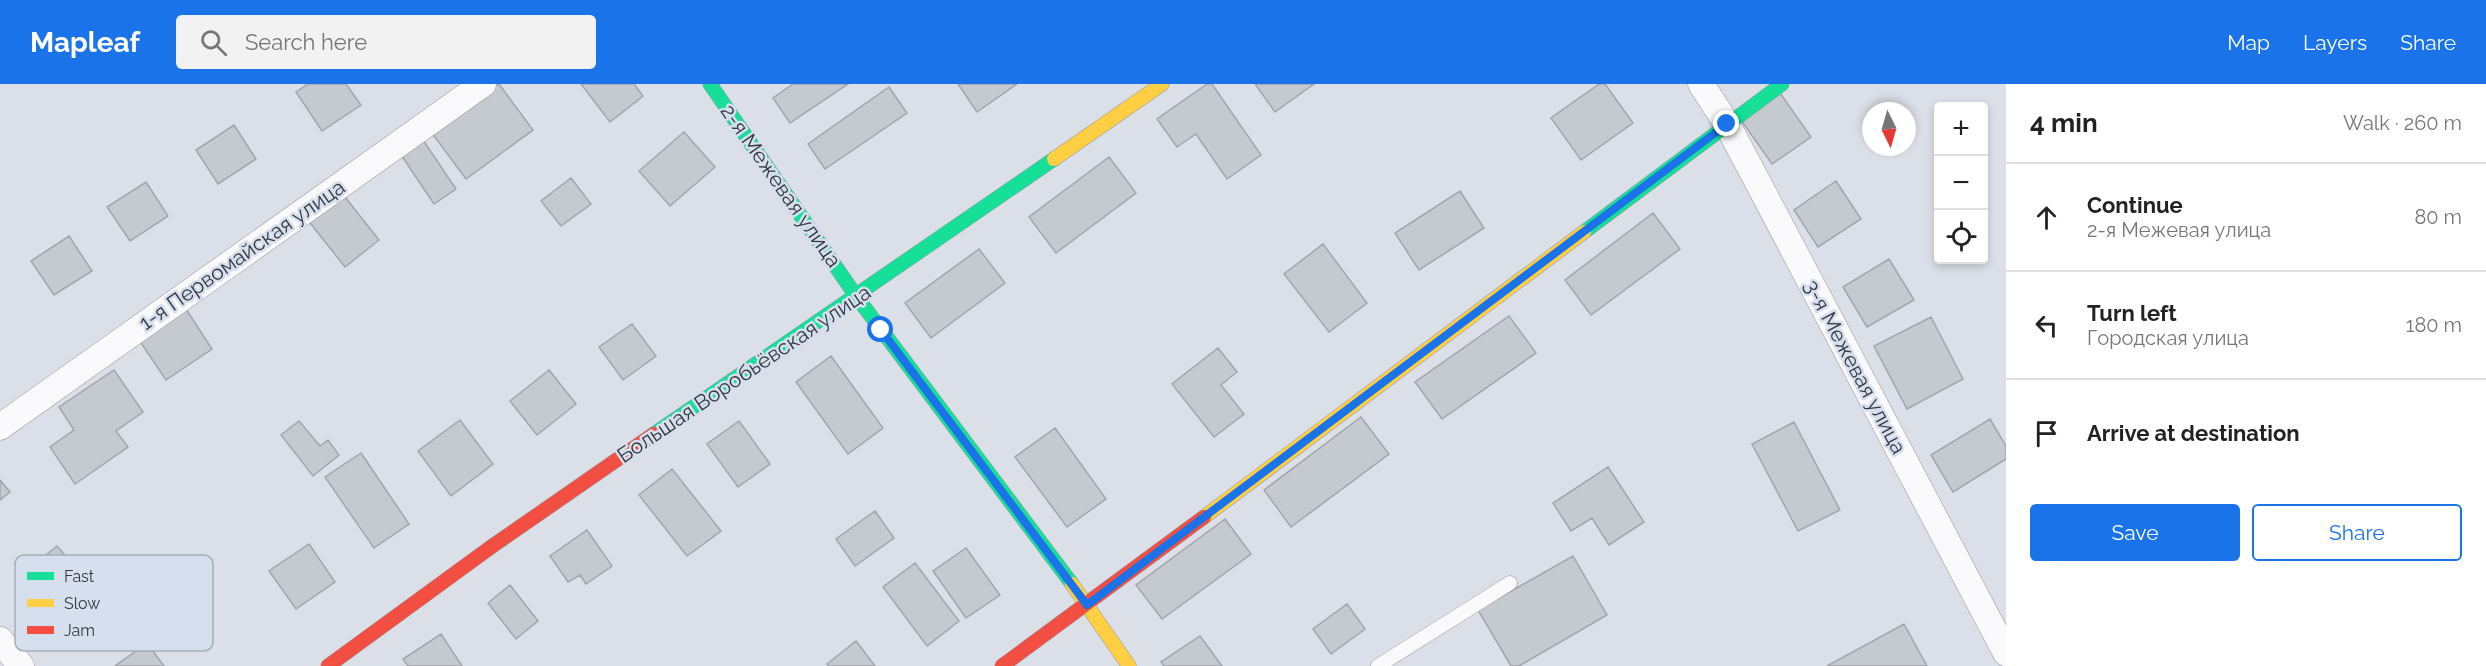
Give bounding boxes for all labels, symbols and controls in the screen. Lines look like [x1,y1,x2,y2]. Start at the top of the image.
search box [176,15,596,69]
text: Mapleaf [30,26,140,59]
icon: search [197,26,230,59]
text: Search here [245,29,367,55]
text: Map [2227,30,2270,55]
text: Layers [2303,30,2367,55]
text: Share [2400,30,2456,55]
street label: 2-я Межевая улица [716,99,847,272]
north arrow [1862,102,1916,156]
map controls [1934,102,1988,264]
button: + [1934,102,1988,156]
text: 4 min [2030,108,2098,138]
route end [1713,110,1739,136]
text: Walk · 260 m [2343,111,2462,135]
button: − [1934,156,1988,210]
street label: 1-я Первомайская улица [134,174,349,335]
text: Continue [2087,192,2183,218]
icon: ahead [2030,201,2063,234]
text: 80 m [2414,205,2462,229]
button: locate [1934,210,1988,264]
text: 2-я Межевая улица [2087,218,2271,242]
street label: 3-я Межевая улица [1799,275,1912,458]
street label: Большая Воробьёвская улица [612,279,875,468]
text: Turn left [2087,300,2177,326]
icon: left [2030,309,2063,342]
text: 180 m [2406,313,2462,337]
route start [867,316,893,342]
text: Городская улица [2087,326,2249,350]
icon: arrive [2030,417,2063,450]
text: Arrive at destination [2087,420,2300,446]
button: Save [2030,504,2240,561]
button: Share [2252,504,2462,561]
legend [15,555,213,651]
text: Fast [64,567,95,586]
text: Slow [64,594,100,613]
text: Jam [64,621,95,640]

